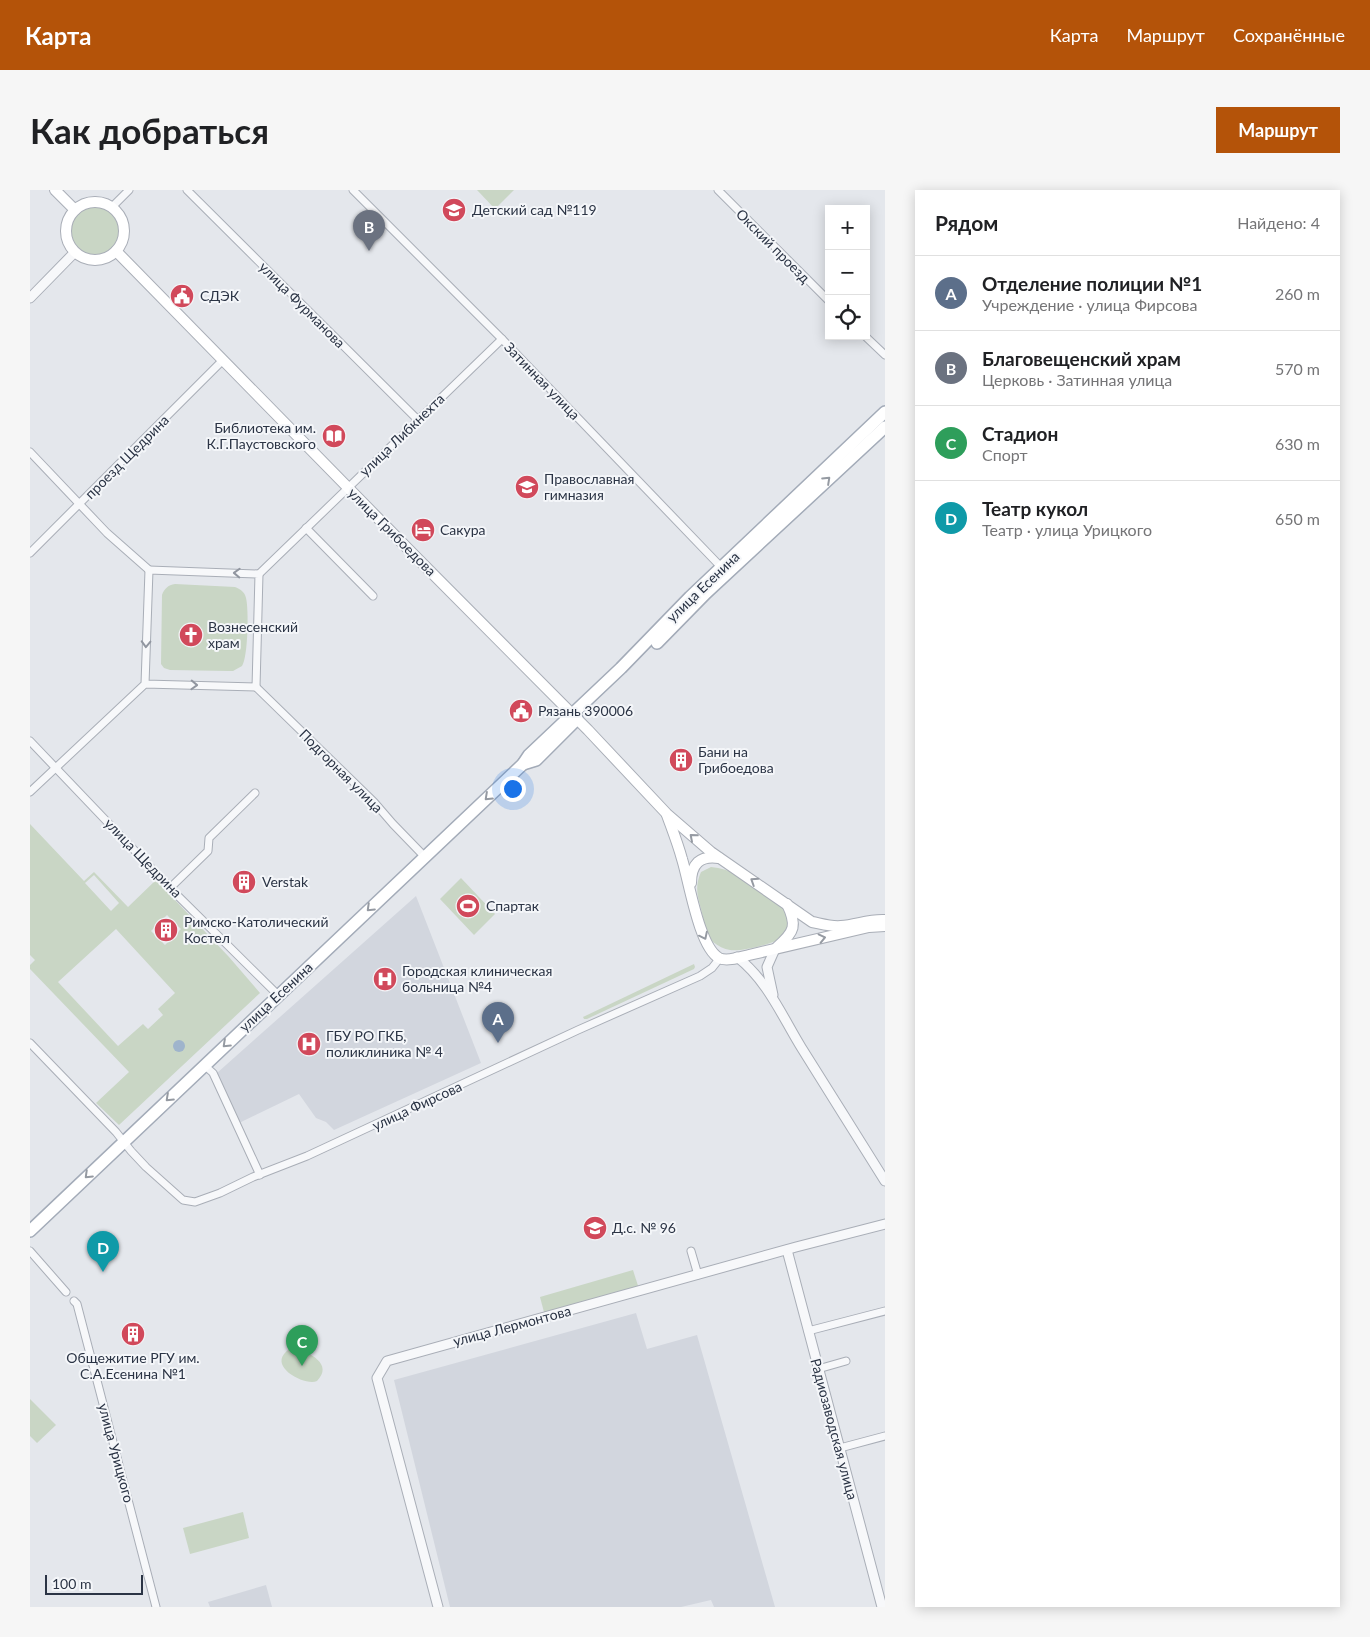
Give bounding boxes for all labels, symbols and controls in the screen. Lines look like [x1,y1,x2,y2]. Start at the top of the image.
text: Карта [25,21,92,50]
text: Карта [1050,24,1098,46]
text: Маршрут [1126,24,1205,46]
text: Сохранённые [1233,24,1345,46]
button: Маршрут [1216,107,1340,153]
text: Как добраться [30,109,269,151]
school or university icon: Детский сад №119 [441,197,467,223]
place label: Детский сад №119 [472,201,597,218]
street label: Окский проезд [733,205,814,286]
map controls [825,205,870,340]
button: + [825,205,870,250]
pin: B [353,210,385,251]
text: Рядом [935,210,998,235]
text: Найдено: 4 [1237,213,1320,232]
button: − [825,250,870,295]
street label: улица Фурманова [256,258,349,351]
text: Отделение полиции №1 [982,272,1202,295]
public building icon: СДЭК [169,283,195,309]
text: A [945,284,957,303]
text: 260 m [1275,284,1320,303]
place label: СДЭК [200,287,240,304]
button: locate [825,295,870,340]
text: Учреждение · улица Фирсова [982,295,1197,314]
street label: Затинная улица [501,338,584,423]
text: Благовещенский храм [982,347,1181,370]
text: B [946,359,956,378]
text: 570 m [1275,359,1320,378]
text: Церковь · Затинная улица [982,370,1172,389]
street label: улица Либкнехта [356,390,448,479]
street label: проезд Щедрина [81,411,172,502]
place label: Библиотека им. К.Г.Паустовского [207,419,316,452]
text: Стадион [982,422,1058,445]
library icon: Библиотека им. К.Г.Паустовского [321,423,347,449]
text: C [946,434,956,453]
text: 630 m [1275,434,1320,453]
text: Спорт [982,445,1028,464]
place label: Православная гимназия [544,470,634,503]
school or university icon: Православная гимназия [514,474,540,500]
one-way arrow [822,477,831,486]
street label: улица Грибоедова [345,484,440,579]
text: Театр кукол [982,497,1088,520]
text: D [945,509,957,528]
text: 650 m [1275,509,1320,528]
hotel icon: Сакура [410,517,436,543]
text: Театр · улица Урицкого [982,520,1152,539]
place label: Сакура [440,521,486,538]
street label: улица Есенина [663,548,743,626]
one-way arrow [233,568,240,578]
place label: Вознесенский храм [208,618,298,651]
church icon: Вознесенский храм [178,622,204,648]
one-way arrow [141,640,152,648]
one-way arrow [190,680,198,690]
public building icon: Рязань 390006 [508,698,534,724]
place label: Рязань 390006 [538,702,633,719]
street label: Подгорная улица [296,725,387,816]
place label: Бани на Грибоедова [698,743,774,776]
building icon: Бани на Грибоедова [668,747,694,773]
your location [500,776,526,802]
one-way arrow [484,791,493,800]
street label: улица Щедрина [101,814,186,901]
one-way arrow [690,833,699,842]
building icon: Verstak [231,869,257,895]
place label: Verstak [262,873,309,890]
one-way arrow [750,877,759,887]
sports icon: Спартак [455,893,481,919]
place label: Спартак [486,897,540,914]
one-way arrow [366,903,375,912]
place label: Римско-Католический Костел [184,913,328,946]
building icon: Римско-Католический Костел [153,917,179,943]
one-way arrow [698,931,708,940]
one-way arrow [818,933,827,944]
street label: улица Есенина [235,958,316,1035]
place label: Городская клиническая больница №4 [402,962,552,995]
hospital icon: Городская клиническая больница №4 [372,966,398,992]
pin: A [482,1002,514,1043]
place label: ГБУ РО ГКБ, поликлиника № 4 [326,1027,443,1060]
hospital icon: ГБУ РО ГКБ, поликлиника № 4 [296,1031,322,1057]
one-way arrow [223,1038,232,1047]
street label: улица Фирсова [369,1077,464,1134]
one-way arrow [166,1092,175,1101]
one-way arrow [84,1169,93,1178]
school or university icon: Д.с. № 96 [582,1215,608,1241]
place label: Д.с. № 96 [612,1219,676,1236]
pin: D [87,1231,119,1272]
street label: улица Лермонтова [451,1302,573,1349]
building icon: Общежитие РГУ им. С.А.Есенина №1 [120,1321,146,1347]
pin: C [286,1325,318,1366]
place label: Общежитие РГУ им. С.А.Есенина №1 [66,1349,200,1382]
street label: Радиозаводская улица [807,1356,862,1501]
street label: улица Урицкого [95,1401,138,1505]
scale bar [45,1572,142,1595]
text: 100 m [52,1575,91,1592]

